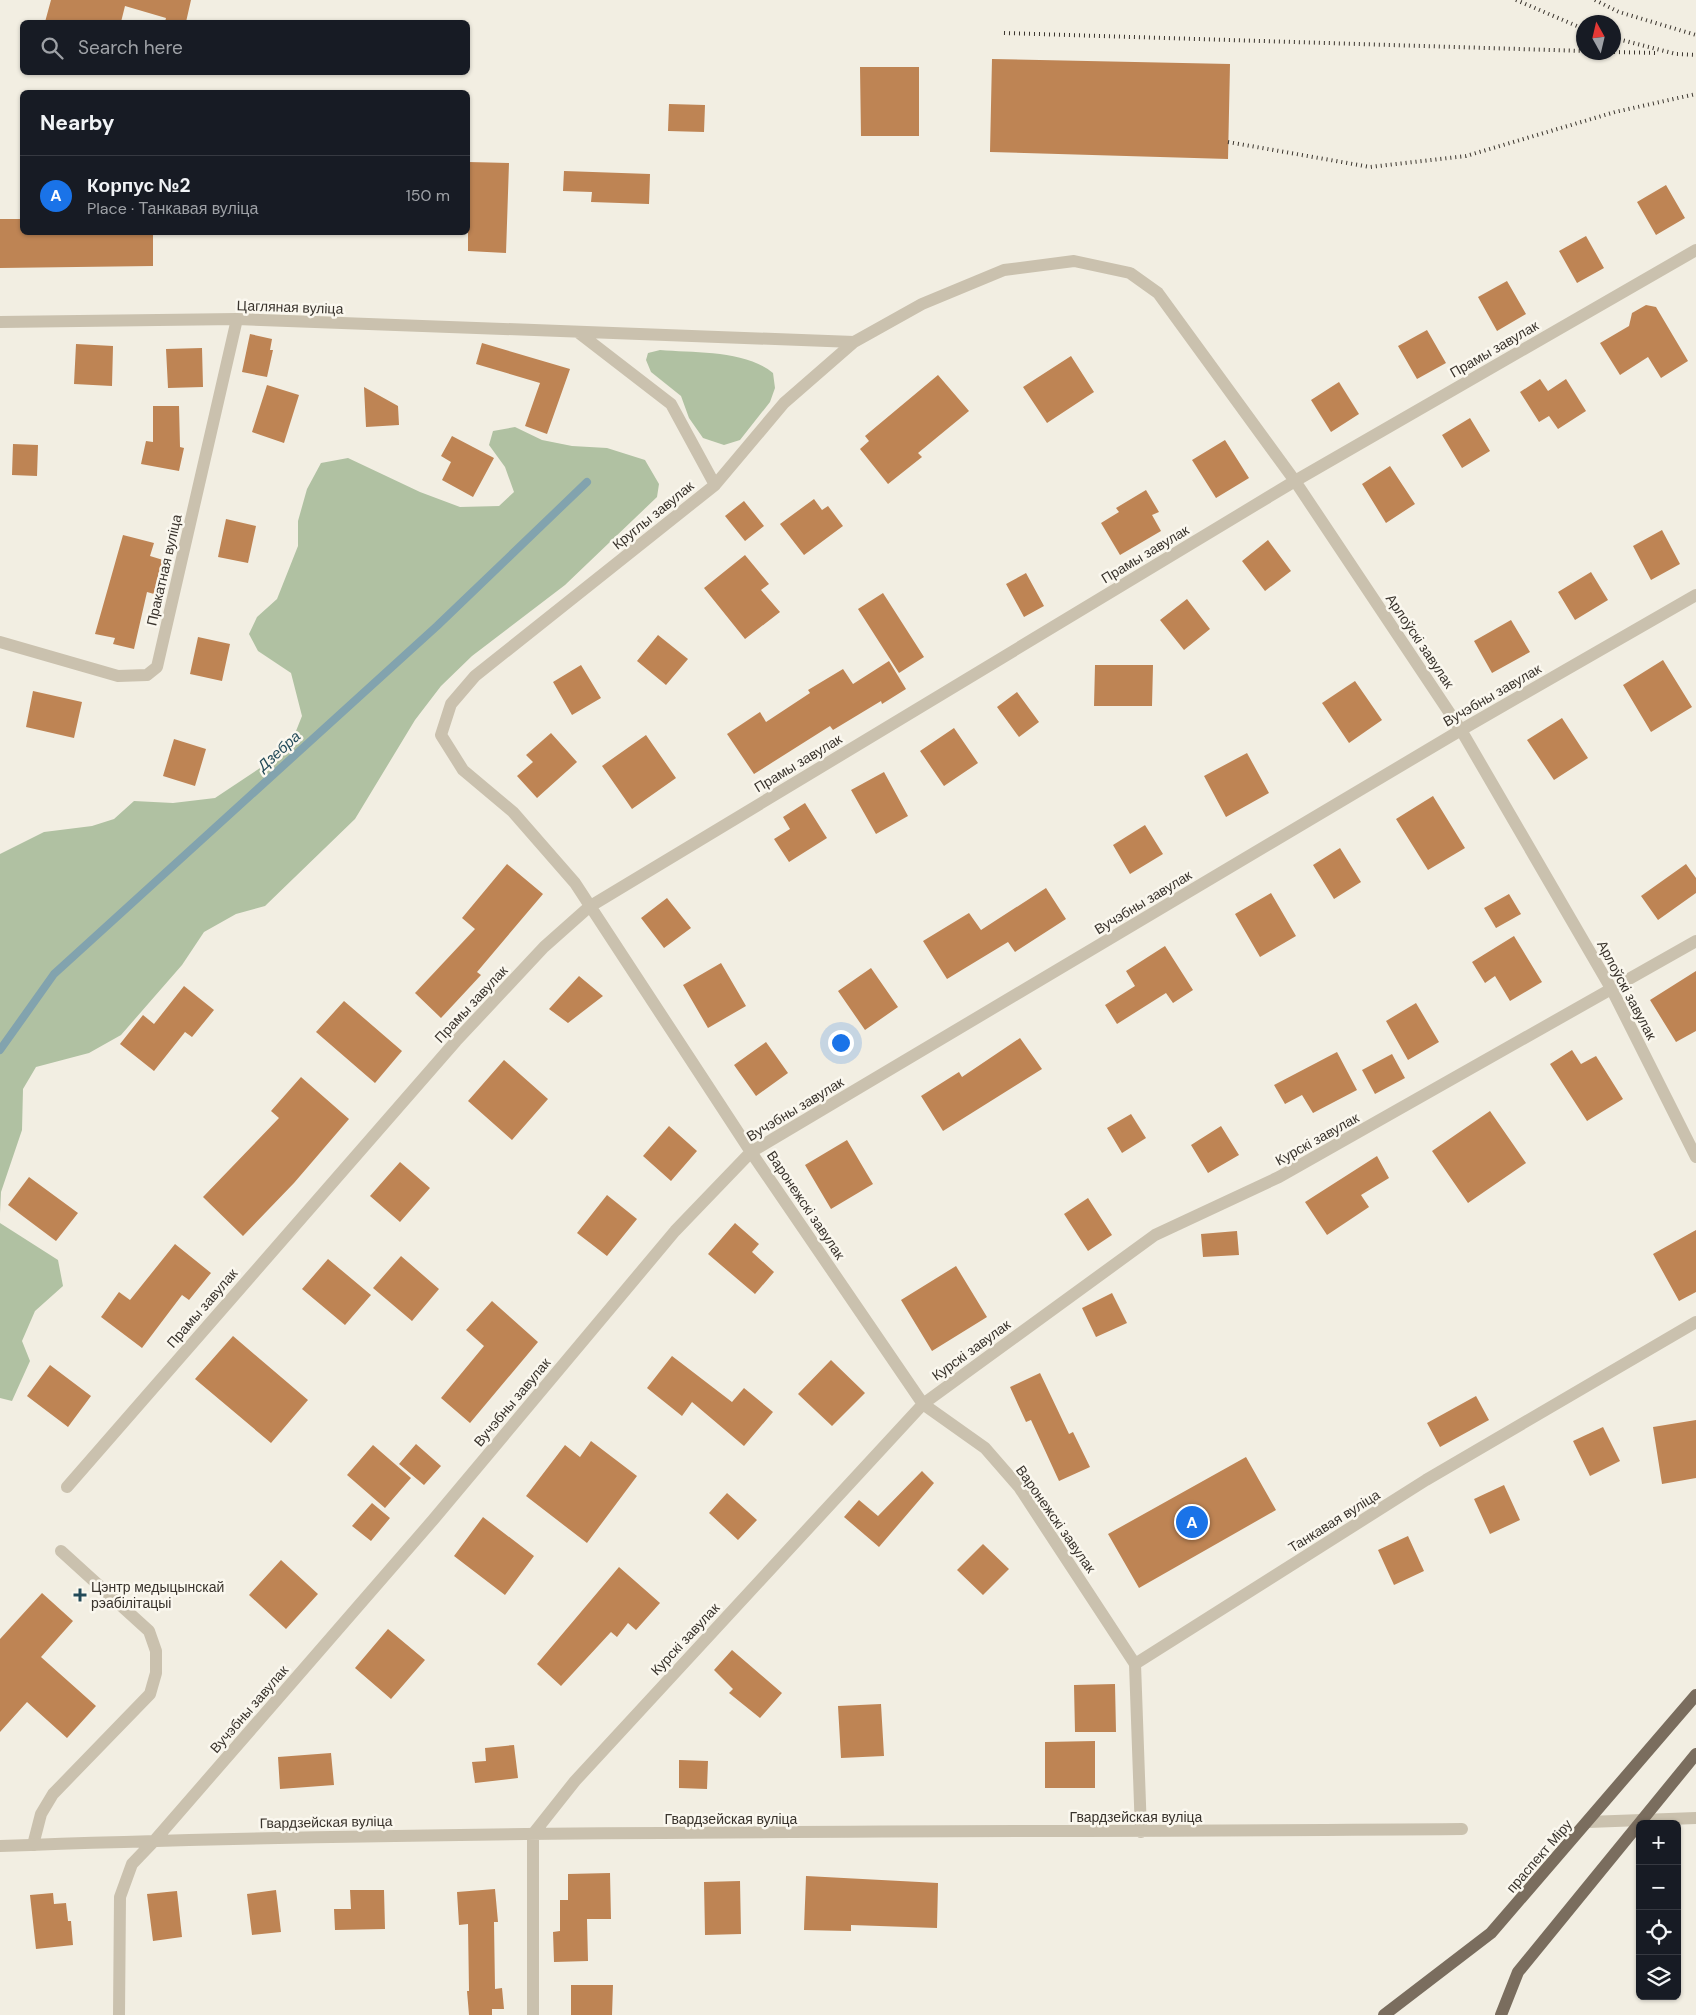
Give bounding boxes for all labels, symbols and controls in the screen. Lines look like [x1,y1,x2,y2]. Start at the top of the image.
north arrow [1576,15,1621,60]
search box [20,20,470,75]
icon: search [38,34,66,62]
text: Search here [78,35,183,60]
text: Nearby [40,109,114,137]
text: Корпус №2 [87,173,191,198]
text: A [50,185,62,206]
text: 150 m [406,185,450,206]
text: Place · Танкавая вуліца [87,198,258,219]
street label: Цагляная вуліца [236,296,344,318]
street label: Прамы завулак [1447,316,1542,382]
street label: Круглы завулак [609,476,698,553]
street label: Пракатная вуліца [142,512,186,627]
street label: Прамы завулак [1098,520,1193,587]
street label: Арлоўскі завулак [1382,590,1459,692]
street label: Вучэбны завулак [1440,659,1545,730]
water label: Дзебра [252,726,305,777]
street label: Прамы завулак [751,729,846,796]
street label: Вучэбны завулак [1091,865,1196,938]
street label: Арлоўскі завулак [1593,937,1661,1043]
street label: Прамы завулак [431,961,512,1046]
your location [828,1030,854,1056]
street label: Вучэбны завулак [743,1072,848,1145]
street label: Курскі завулак [1272,1108,1363,1169]
street label: Варонежскі завулак [763,1147,850,1264]
street label: Прамы завулак [163,1264,242,1351]
street label: Курскі завулак [928,1315,1015,1385]
street label: Вучэбны завулак [470,1353,555,1450]
street label: Варонежскі завулак [1012,1462,1100,1577]
street label: Танкавая вуліца [1285,1485,1383,1556]
pin: A [1176,1503,1208,1541]
place label: Цэнтр медыцынскай рэабілітацыі [91,1578,224,1612]
marker: Цэнтр медыцынскай рэабілітацыі [73,1588,87,1602]
street label: Курскі завулак [647,1598,724,1679]
street label: Вучэбны завулак [206,1661,293,1757]
street label: Гвардзейская вуліца [1070,1808,1203,1826]
street label: Гвардзейская вуліца [665,1810,798,1828]
street label: Гвардзейская вуліца [259,1812,393,1832]
street label: праспект Міру [1502,1816,1576,1896]
map controls [1636,1820,1681,2000]
button: + [1636,1820,1681,1865]
button: − [1636,1865,1681,1910]
button: locate [1636,1910,1681,1955]
button: layers [1636,1955,1681,2000]

